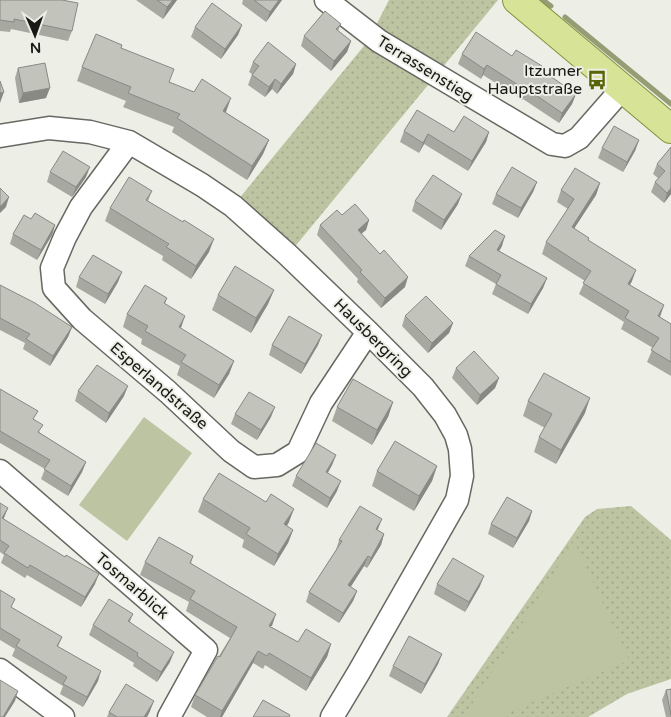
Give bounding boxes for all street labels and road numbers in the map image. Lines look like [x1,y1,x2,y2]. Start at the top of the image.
street label: Terrassenstieg [373,31,477,107]
street label: Hausbergring [329,294,417,382]
street label: Esperlandstraße [106,338,212,434]
street label: Tosmarblick [91,549,173,624]

